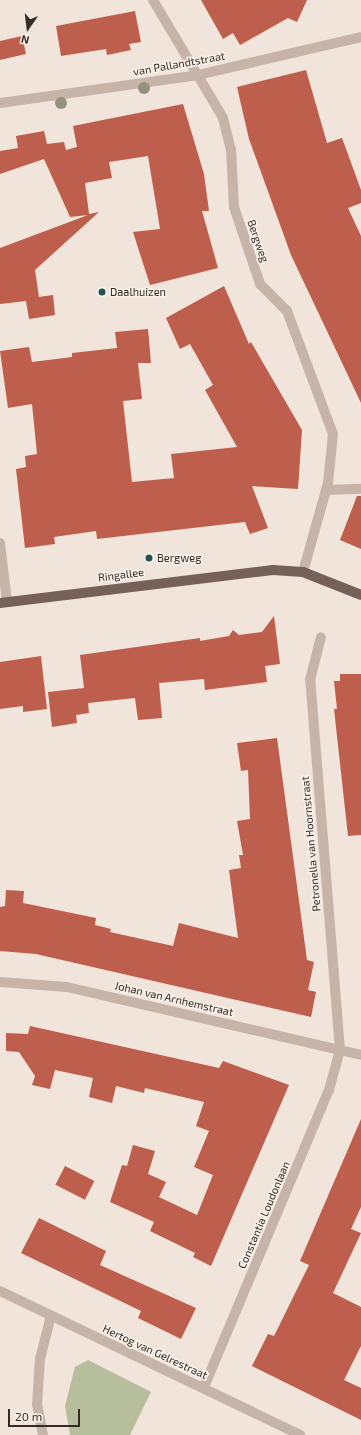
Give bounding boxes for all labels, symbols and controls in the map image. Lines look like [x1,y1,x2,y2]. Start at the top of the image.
north arrow [8,8,48,48]
text: N [20,33,30,47]
street label: van Pallandtstraat [132,49,226,79]
street label: Bergweg [245,218,271,264]
place label: Daalhuizen [110,285,166,299]
marker: Daalhuizen [97,287,107,297]
place label: Bergweg [157,551,201,565]
marker: Bergweg [144,553,154,563]
street label: Ringallee [97,566,145,584]
street label: Petronella van Hoornstraat [298,776,324,912]
street label: Johan van Arnhemstraat [113,979,235,1019]
street label: Constantia Loudonlaan [235,1159,293,1271]
street label: Hertog van Gelrestraat [101,1322,209,1382]
scale bar [10,1401,82,1427]
text: 20 m [15,1409,42,1423]

